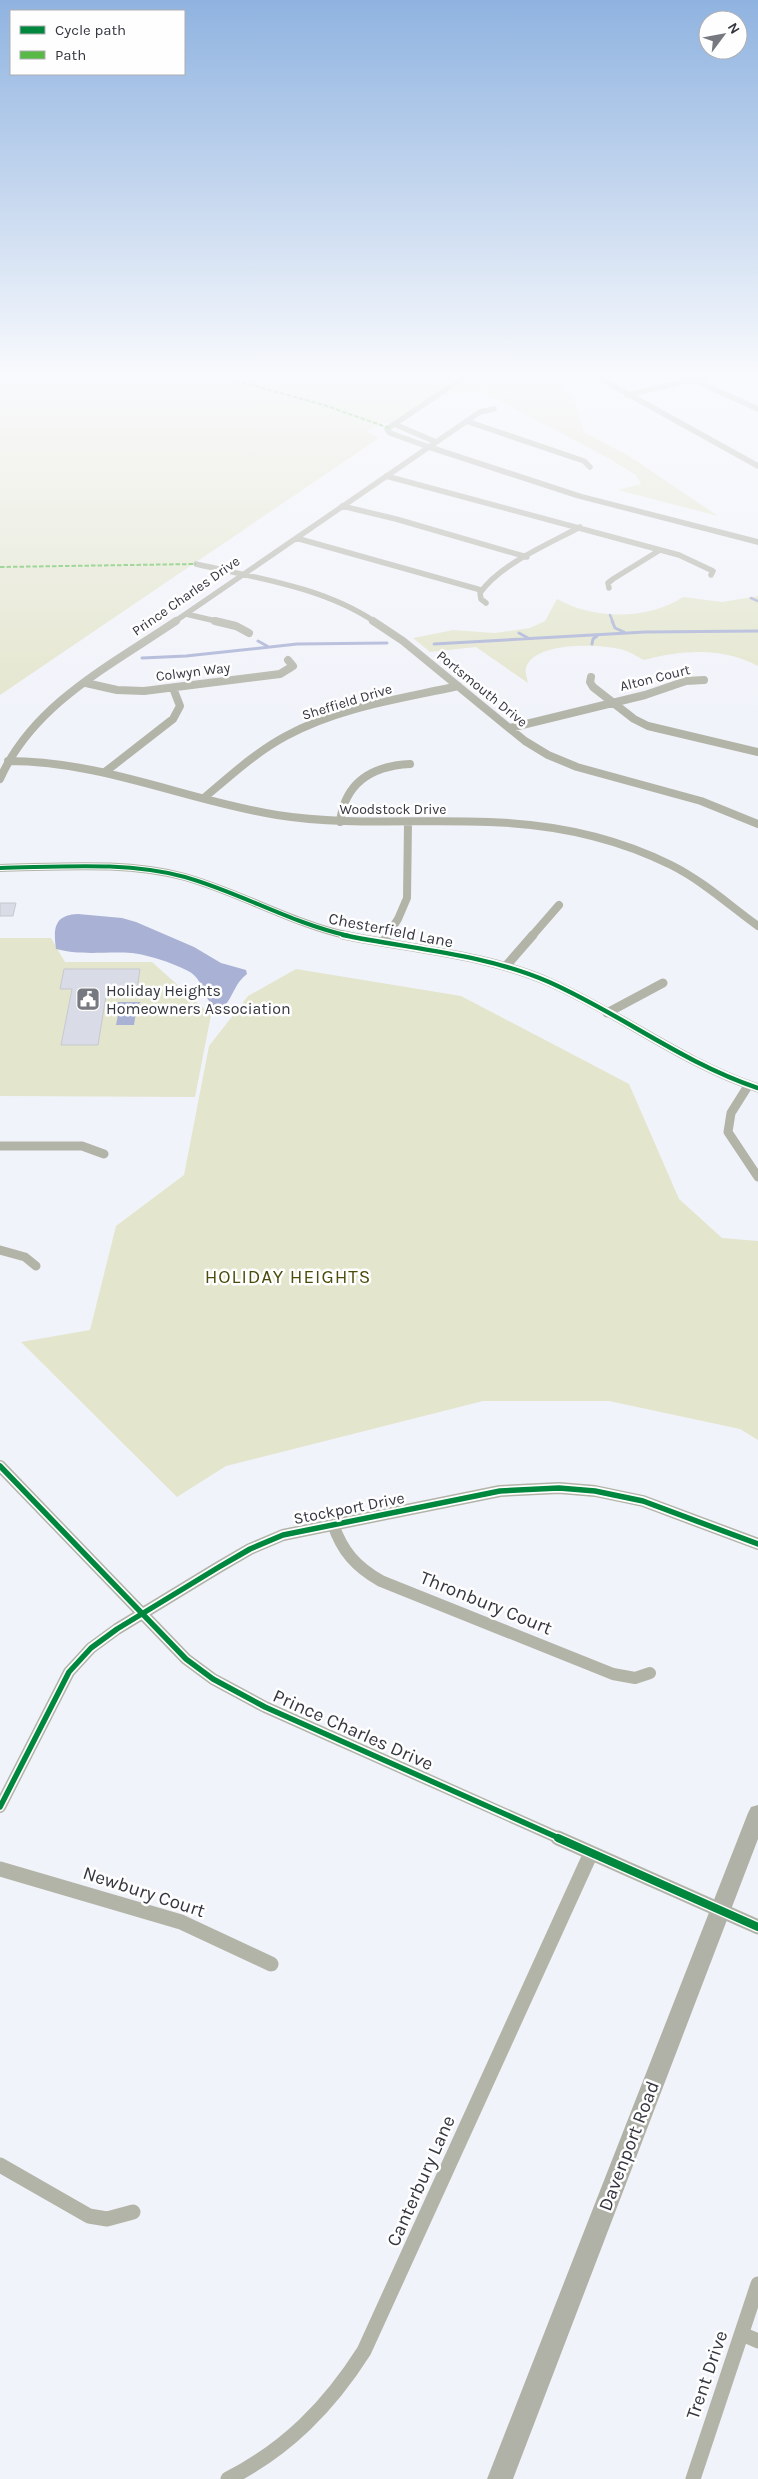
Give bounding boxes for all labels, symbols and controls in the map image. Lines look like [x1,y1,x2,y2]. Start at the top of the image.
legend [10,10,185,75]
north arrow [698,10,748,60]
text: N [724,20,743,37]
text: Cycle path [55,21,126,39]
text: Path [55,46,86,64]
street label: Prince Charles Drive [129,552,243,640]
street label: Portsmouth Drive [433,647,531,731]
street label: Colwyn Way [155,659,232,685]
street label: Alton Court [618,661,692,695]
street label: Sheffield Drive [300,680,394,724]
street label: Woodstock Drive [339,801,447,818]
street label: Chesterfield Lane [327,909,455,951]
place label: Holiday Heights Homeowners Association [106,981,291,1018]
public building icon: Holiday Heights Homeowners Association [75,986,101,1012]
district label: HOLIDAY HEIGHTS [205,1266,371,1288]
street label: Stockport Drive [292,1488,406,1528]
street label: Thronbury Court [417,1567,555,1639]
street label: Prince Charles Drive [270,1685,436,1775]
street label: Newbury Court [80,1862,208,1922]
street label: Davenport Road [594,2078,664,2214]
street label: Canterbury Lane [382,2112,460,2250]
street label: Trent Drive [682,2328,732,2422]

